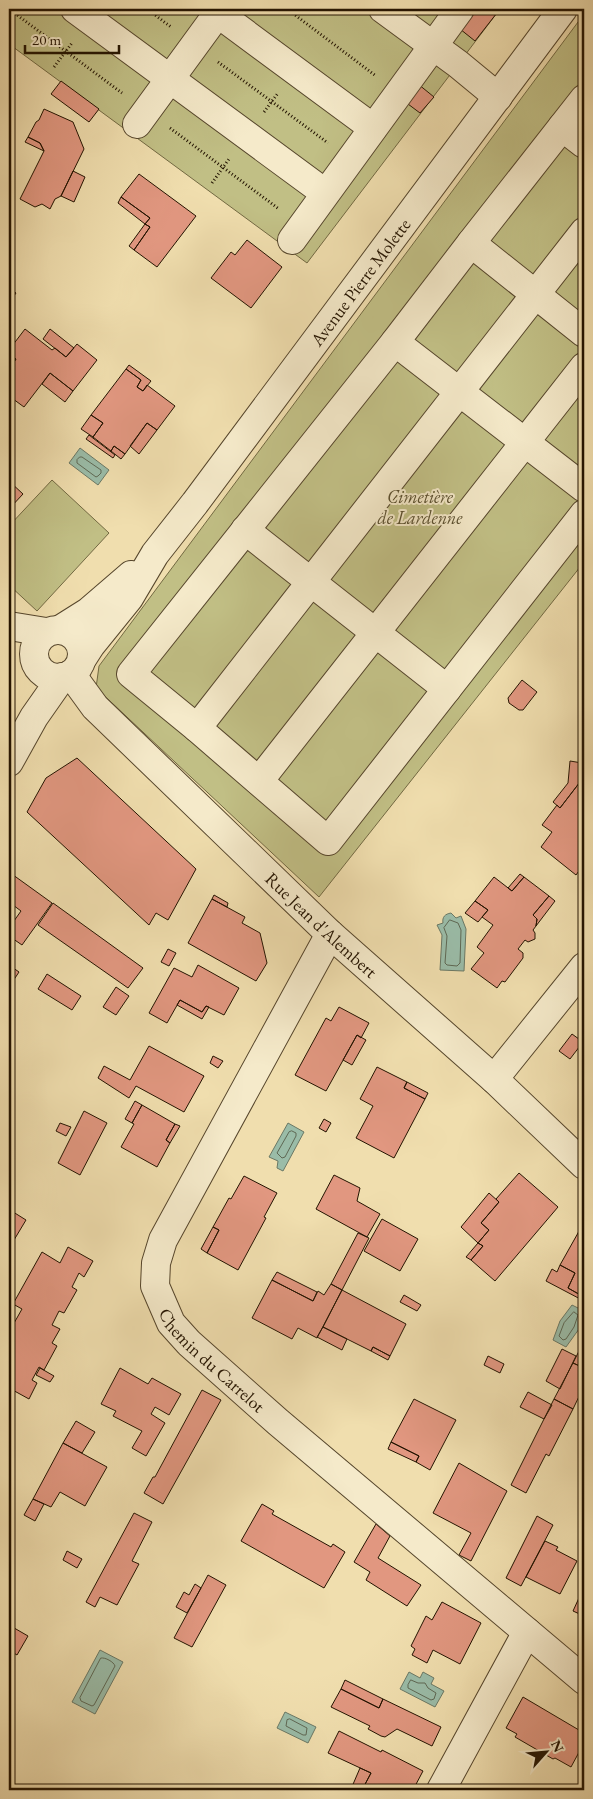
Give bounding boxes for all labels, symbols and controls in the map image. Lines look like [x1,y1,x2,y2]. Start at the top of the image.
scale bar [25,22,119,54]
text: 20 m [32,30,61,49]
street label: Avenue Pierre Molette [304,213,415,351]
park label: Cimetière de Lardenne [378,485,463,529]
street label: Rue Jean d'Alembert [261,867,383,983]
street label: Chemin du Carrelot [154,1304,271,1417]
north arrow [520,1726,570,1776]
text: N [547,1737,568,1756]

